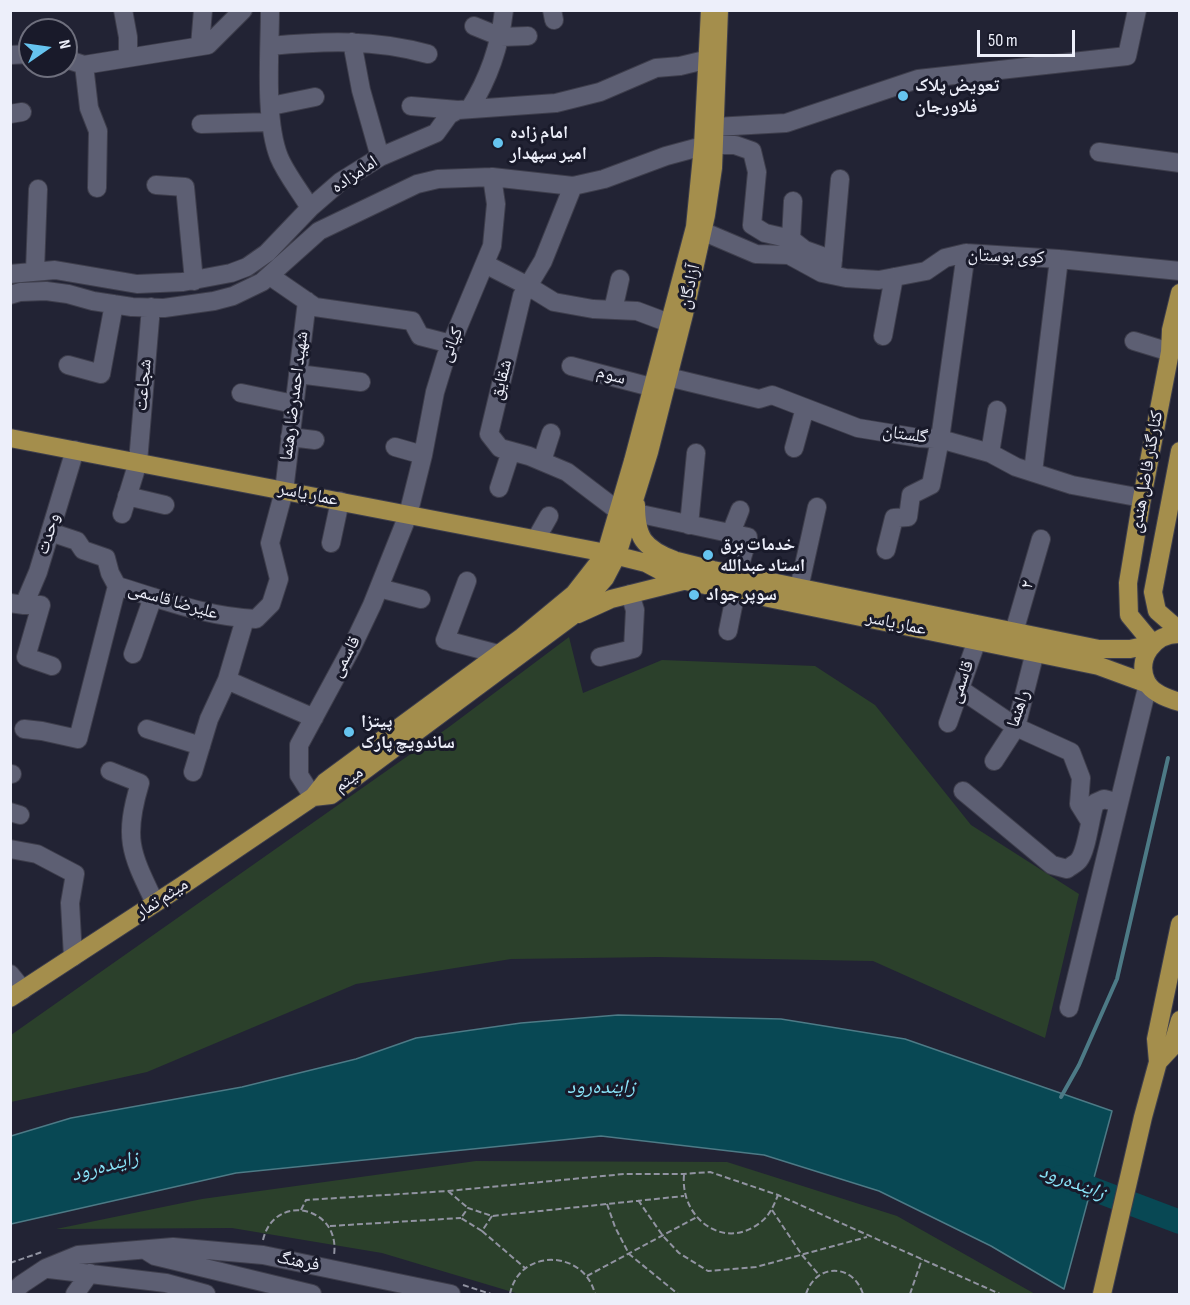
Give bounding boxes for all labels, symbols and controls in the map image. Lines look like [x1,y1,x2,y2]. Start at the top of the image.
north arrow [18,18,78,78]
scale bar [980,18,1078,56]
text: 50 m [988,30,1018,51]
text: N [54,38,74,51]
place label: تعویض پلاک فلاورجان [915,75,999,118]
marker: تعویض پلاک فلاورجان [896,89,910,103]
place label: امام زاده امیر سپهدار [510,122,587,164]
marker: امام زاده امیر سپهدار [491,136,505,150]
street label: امامزاده [328,152,382,198]
street label: کوی بوستان [967,245,1045,269]
street label: آزادگان [674,262,706,312]
street label: کیانی [435,324,469,366]
street label: شهید احمدرضا رهنما [276,330,314,462]
street label: شقایق [487,357,517,403]
street label: شجاعت [131,358,157,412]
street label: سوم [594,362,628,390]
street label: کنارگذر فاضل هندی [1126,409,1168,535]
street label: گلستان [881,421,929,449]
street label: عمار یاسر [276,479,340,511]
street label: وحدت [32,511,66,557]
place label: خدمات برق استاد عبدالله [720,534,805,576]
marker: خدمات برق استاد عبدالله [701,548,715,562]
street label: ۲ [1017,578,1039,592]
street label: علیرضا قاسمی [126,579,220,625]
place label: سوپر جواد [706,584,777,606]
marker: سوپر جواد [687,588,701,602]
street label: عمار یاسر [864,607,928,641]
street label: قاسمی [326,633,366,681]
street label: قاسمی [945,658,979,706]
street label: راهنما [1003,688,1035,730]
place label: پیتزا ساندویچ پارک [361,711,455,754]
marker: پیتزا ساندویچ پارک [342,725,356,739]
street label: میثم [330,762,368,798]
street label: میثم تمار [132,874,192,924]
water label: زاینده‌رود [567,1076,635,1100]
water label: زاینده‌رود [69,1147,141,1187]
water label: زاینده‌رود [1036,1160,1108,1206]
street label: فرهنگ [275,1247,321,1277]

